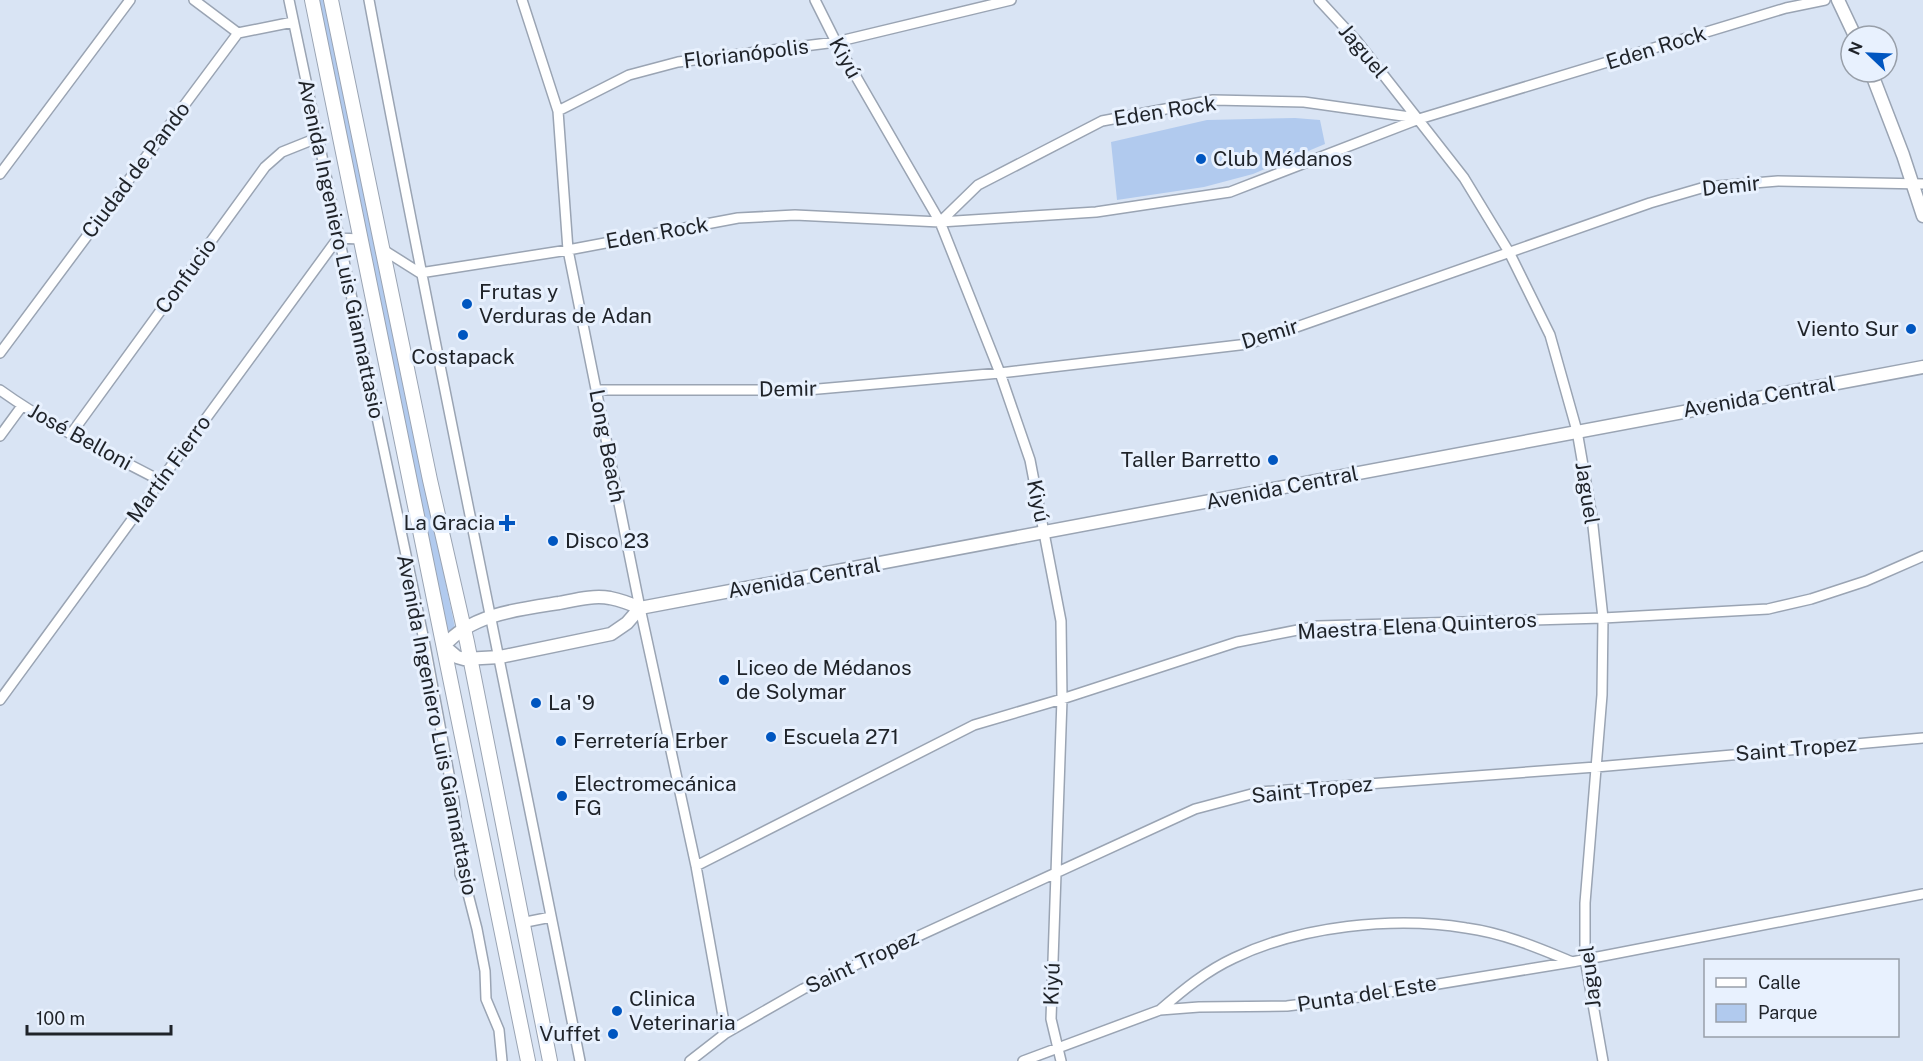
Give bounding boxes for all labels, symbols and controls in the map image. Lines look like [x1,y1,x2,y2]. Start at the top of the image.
street label: Jaguel [1334,19,1393,83]
street label: Eden Rock [1603,20,1709,75]
north arrow [1839,24,1899,84]
street label: Florianópolis [682,33,810,74]
street label: Kiyú [824,33,867,83]
text: N [1844,39,1867,58]
street label: Avenida Ingeniero Luis Giannattasio [293,77,390,421]
street label: Eden Rock [1112,90,1218,131]
street label: Ciudad de Pando [76,97,195,243]
place label: Club Médanos [1213,146,1352,171]
marker: Club Médanos [1194,152,1208,166]
street label: Demir [1701,170,1761,201]
street label: Eden Rock [604,211,710,254]
street label: Confucio [150,233,221,318]
place label: Frutas y Verduras de Adan [479,279,652,328]
marker: Frutas y Verduras de Adan [460,297,474,311]
street label: Demir [1238,313,1301,354]
place label: Viento Sur [1797,316,1899,341]
marker: Viento Sur [1904,322,1918,336]
marker: Costapack [456,328,470,342]
place label: Costapack [411,344,515,369]
street label: Avenida Central [1681,371,1837,422]
street label: Demir [759,375,817,402]
street label: Long Beach [584,387,631,505]
street label: José Belloni [24,398,136,475]
street label: Martín Fierro [121,410,216,527]
place label: Taller Barretto [1121,447,1261,472]
marker: Taller Barretto [1266,453,1280,467]
street label: Jaguel [1570,460,1605,526]
street label: Avenida Central [1204,461,1360,515]
street label: Kiyú [1022,477,1055,525]
place label: La Gracia [404,510,495,535]
marker: La Gracia [500,516,514,530]
place label: Disco 23 [565,528,649,553]
marker: Disco 23 [546,534,560,548]
street label: Avenida Ingeniero Luis Giannattasio [392,552,483,897]
street label: Avenida Central [726,552,882,603]
street label: Maestra Elena Quinteros [1297,607,1537,644]
place label: Liceo de Médanos de Solymar [736,655,912,704]
marker: Liceo de Médanos de Solymar [717,673,731,687]
place label: La '9 [548,690,595,715]
marker: La '9 [529,696,543,710]
place label: Escuela 271 [783,724,899,749]
place label: Ferretería Erber [573,728,728,753]
marker: Escuela 271 [764,730,778,744]
street label: Saint Tropez [1734,731,1858,766]
marker: Ferretería Erber [554,734,568,748]
place label: Electromecánica FG [574,771,737,820]
street label: Saint Tropez [1250,771,1374,808]
marker: Electromecánica FG [555,789,569,803]
street label: Saint Tropez [801,924,922,999]
street label: Jaguel [1573,944,1606,1010]
legend [1704,959,1899,1037]
street label: Kiyú [1038,962,1065,1006]
street label: Punta del Este [1295,970,1438,1017]
text: Calle [1758,972,1801,993]
place label: Clinica Veterinaria [629,986,736,1035]
scale bar [27,998,171,1036]
text: Parque [1758,1002,1818,1023]
marker: Clinica Veterinaria [610,1004,624,1018]
text: 100 m [36,1008,85,1029]
place label: Vuffet [539,1021,601,1046]
marker: Vuffet [606,1027,620,1041]

